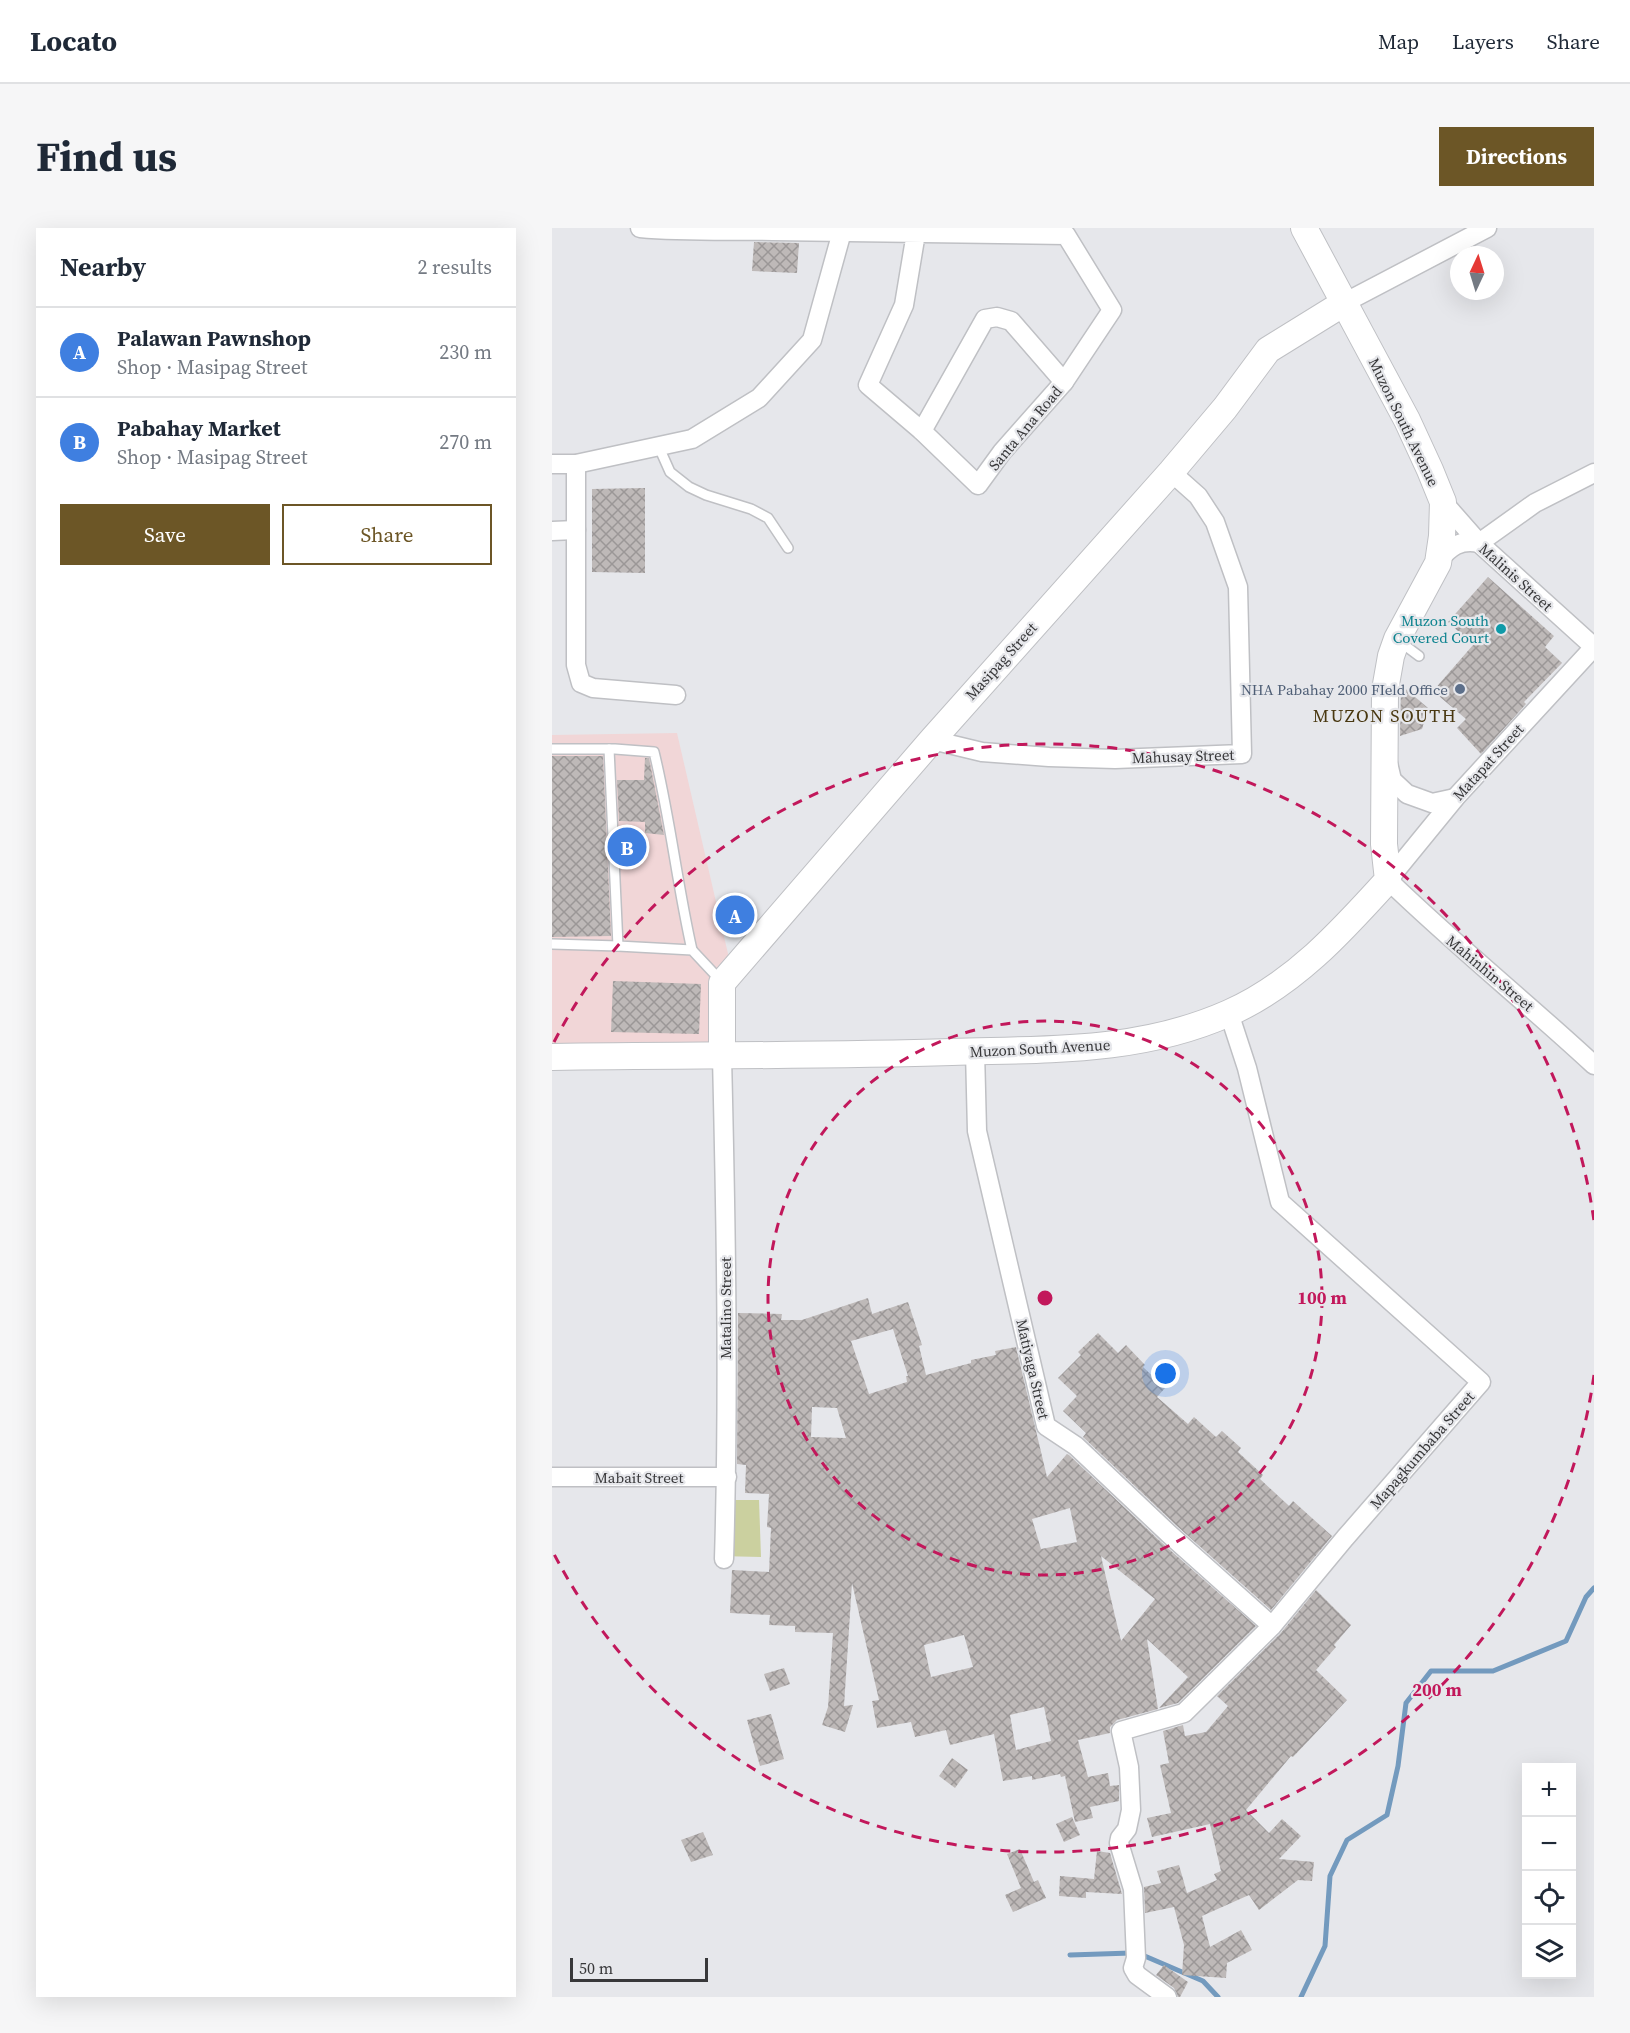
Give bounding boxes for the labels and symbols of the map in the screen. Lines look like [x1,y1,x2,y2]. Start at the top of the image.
north arrow [1450,246,1504,300]
street label: Muzon South Avenue [1364,354,1444,490]
street label: Santa Ana Road [983,381,1067,475]
street label: Malinis Street [1475,538,1557,616]
place label: Muzon South Covered Court [1393,610,1489,648]
street label: Masipag Street [960,617,1042,704]
marker: Muzon South Covered Court [1494,622,1508,636]
place label: NHA Pabahay 2000 FIeld Office [1241,679,1448,700]
marker: NHA Pabahay 2000 FIeld Office [1453,682,1467,696]
district label: MUZON SOUTH [1313,703,1457,728]
street label: Matapat Street [1448,719,1528,805]
street label: Mahusay Street [1131,744,1235,768]
pin: B [608,824,646,870]
pin: A [716,892,754,938]
street label: Mahinhin Street [1442,930,1538,1016]
street label: Muzon South Avenue [969,1034,1111,1062]
street label: Matalino Street [715,1257,736,1359]
text: 100 m [1297,1285,1347,1310]
centre of rings [1035,1288,1055,1308]
street label: Matiyaga Street [1011,1317,1055,1421]
your location [1151,1359,1180,1388]
street label: Mapagkumbaba Street [1365,1387,1479,1513]
street label: Mabait Street [595,1467,684,1488]
text: 200 m [1412,1677,1462,1702]
scale bar [570,1955,708,1982]

